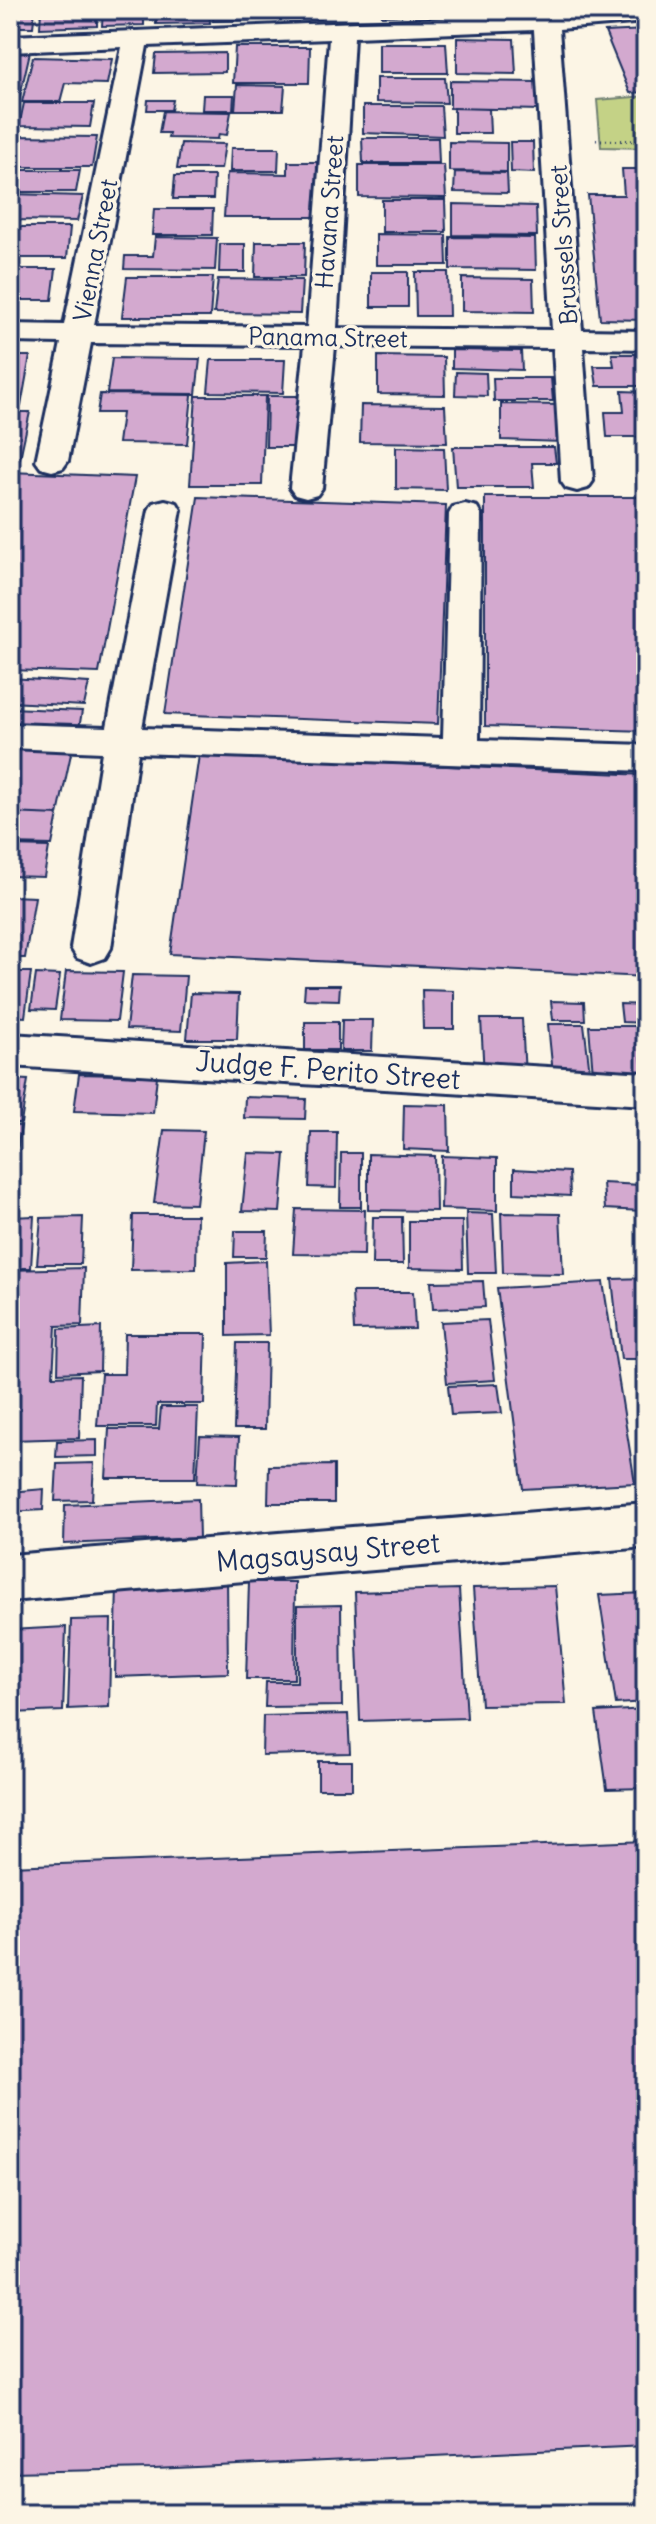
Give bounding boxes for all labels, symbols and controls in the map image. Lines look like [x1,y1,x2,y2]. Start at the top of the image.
street label: Havana Street [309,134,349,290]
street label: Brussels Street [542,164,584,326]
street label: Vienna Street [66,176,124,324]
street label: Panama Street [248,321,408,353]
street label: Judge F. Perito Street [194,1043,462,1097]
street label: Magsaysay Street [215,1524,441,1580]

